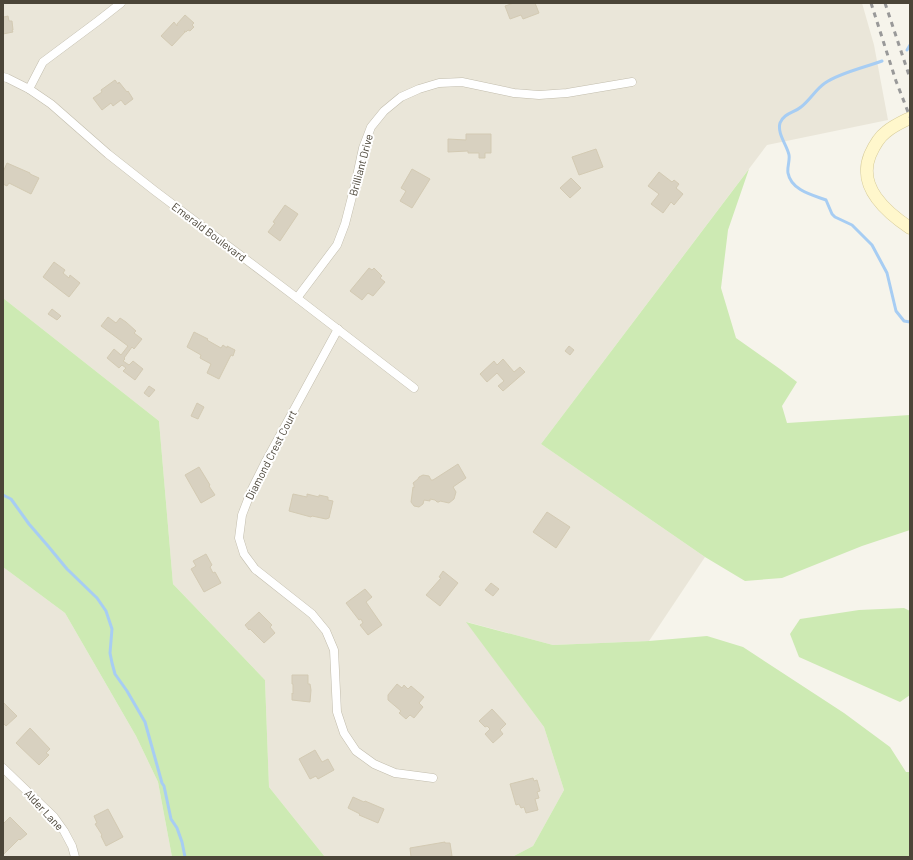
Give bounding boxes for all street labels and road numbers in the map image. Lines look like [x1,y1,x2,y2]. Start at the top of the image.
street label: Brilliant Drive [346,132,375,197]
street label: Emerald Boulevard [170,199,249,264]
street label: Diamond Crest Court [242,408,299,502]
street label: Alder Lane [22,787,67,833]

